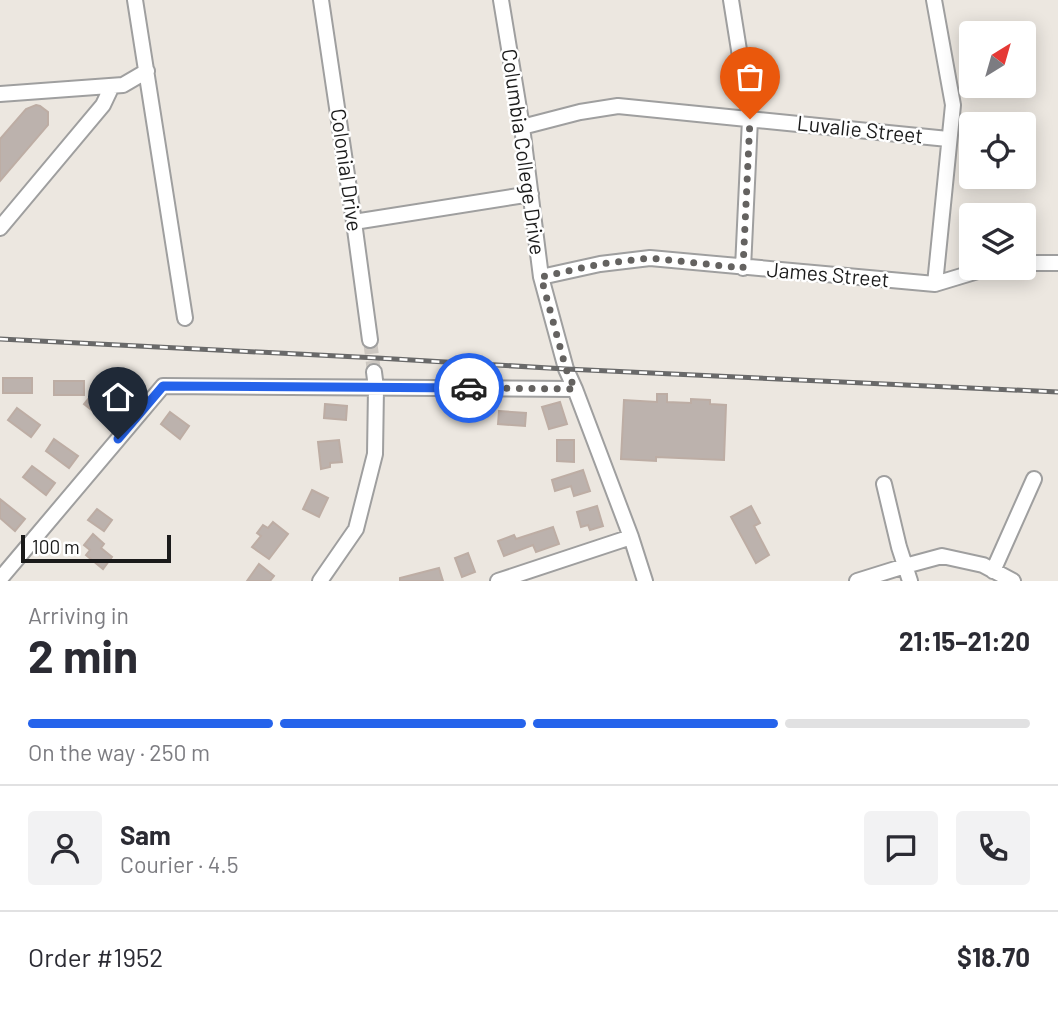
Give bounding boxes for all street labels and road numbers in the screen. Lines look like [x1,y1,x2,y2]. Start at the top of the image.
street label: Columbia College Drive [498,47,551,256]
street label: Colonial Drive [327,107,368,233]
street label: Luvalie Street [796,109,924,148]
street label: James Street [766,256,890,291]

